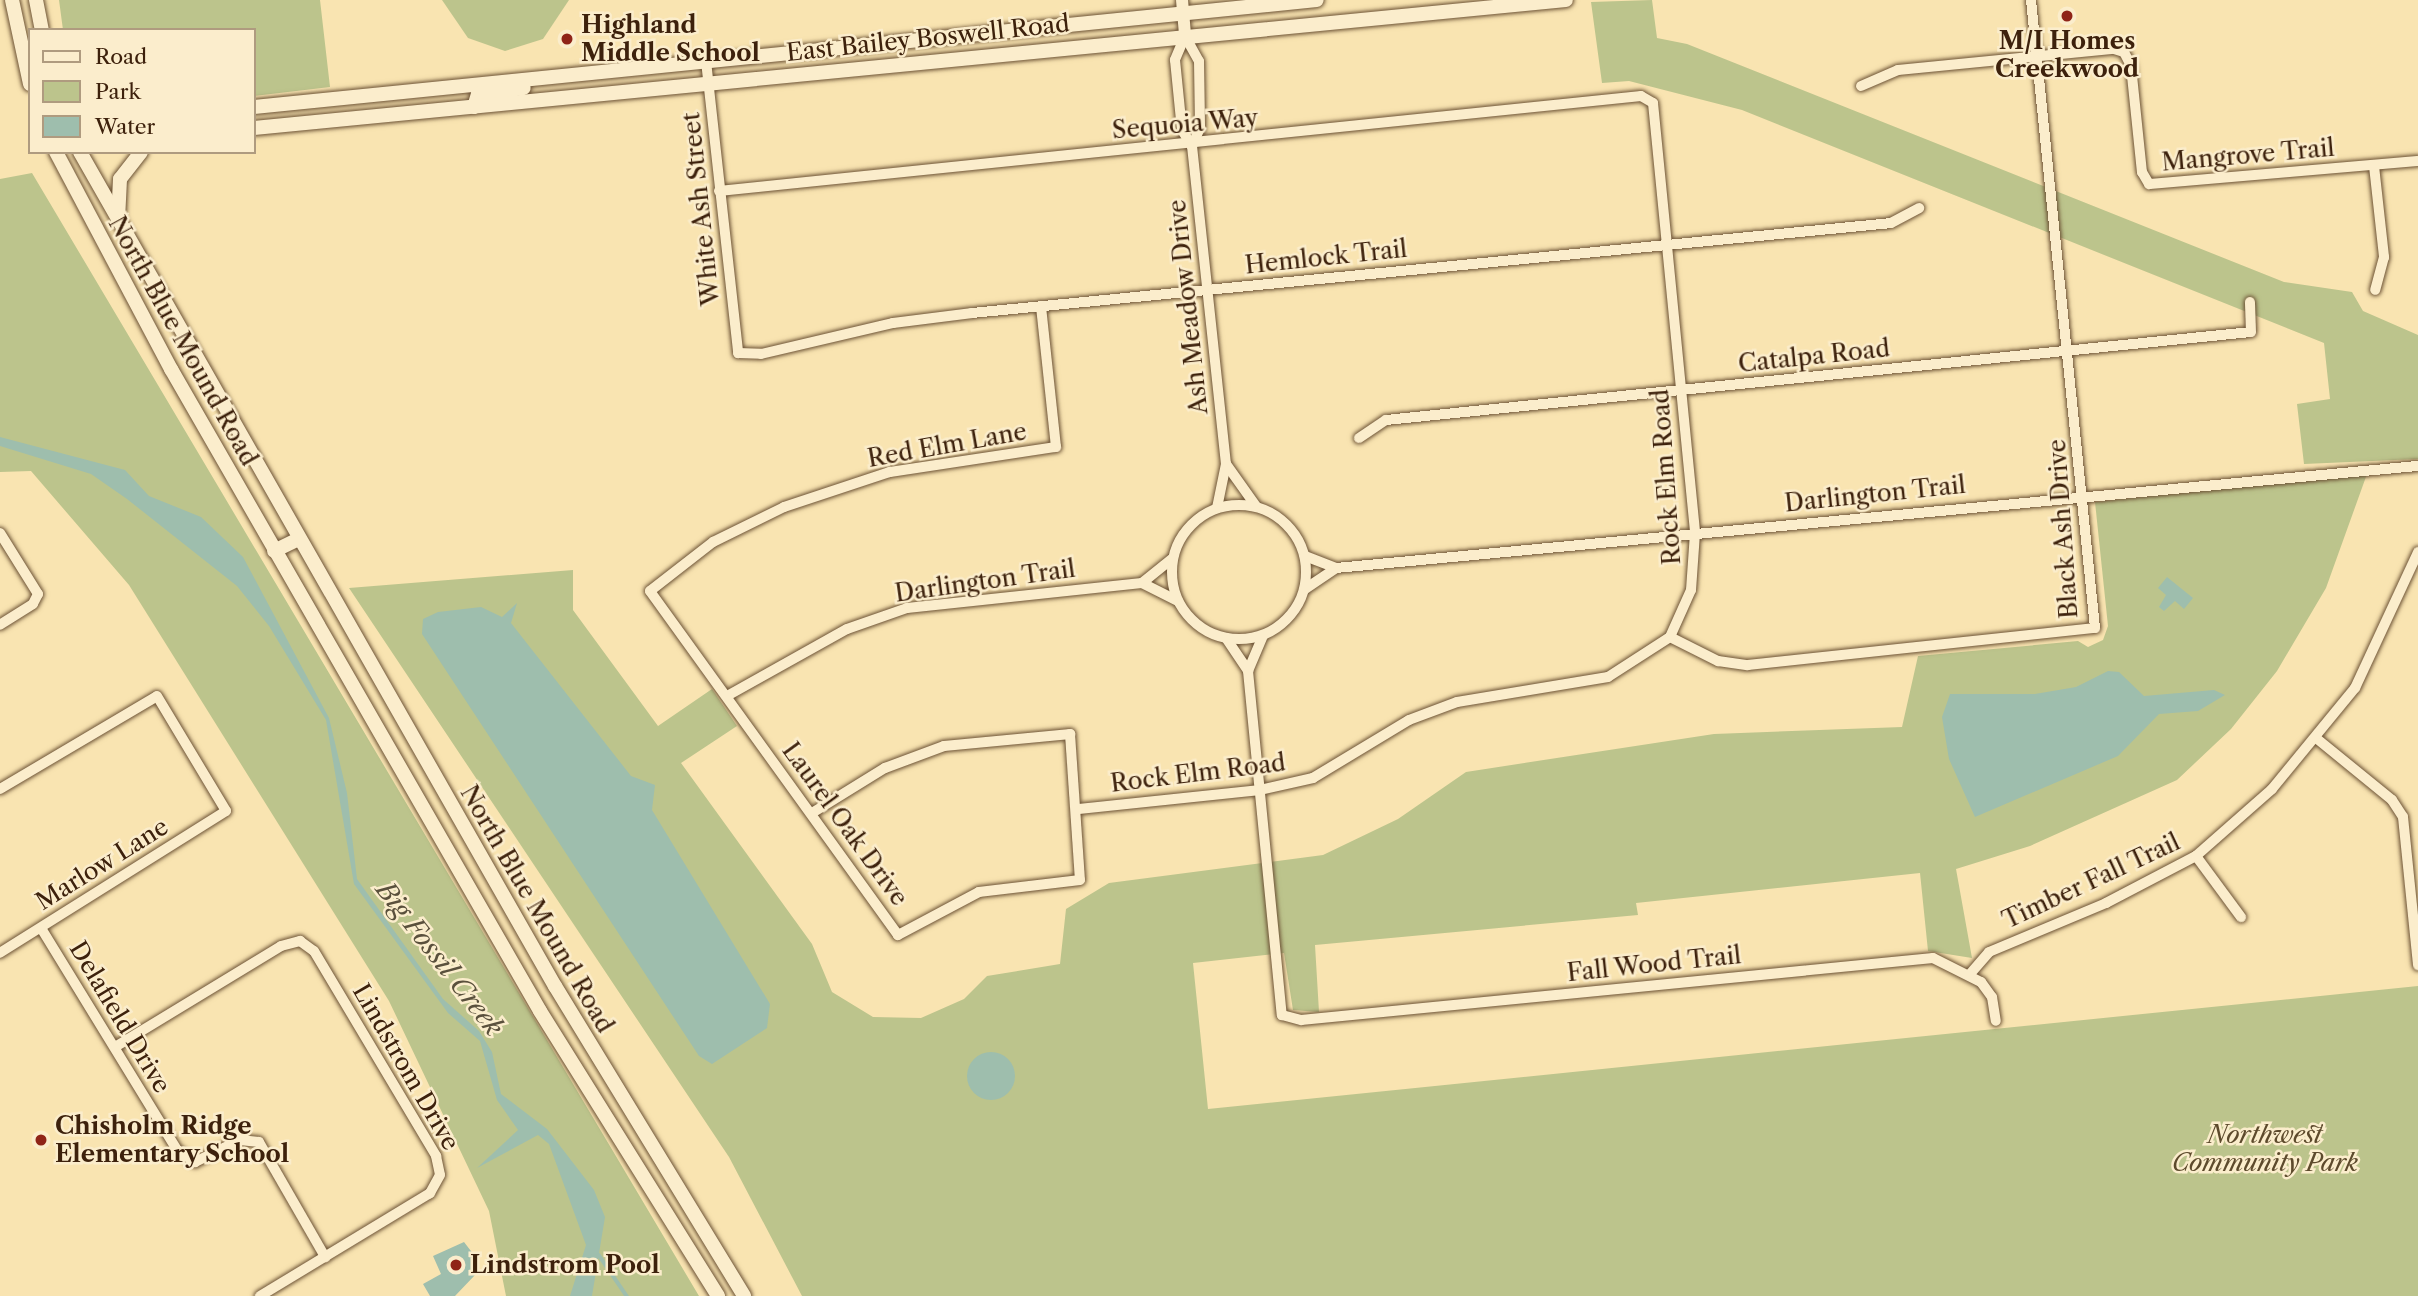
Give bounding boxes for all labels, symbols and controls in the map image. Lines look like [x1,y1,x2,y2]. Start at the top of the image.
marker: M/I Homes Creekwood [2059,8,2075,24]
street label: East Bailey Boswell Road [785,9,1071,67]
place label: Highland Middle School [581,11,760,67]
place label: M/I Homes Creekwood [1995,27,2139,83]
legend [28,28,256,154]
marker: Highland Middle School [559,31,575,47]
text: Road [95,44,147,69]
text: Park [95,79,141,104]
street label: Sequoia Way [1110,103,1260,145]
street label: White Ash Street [676,110,726,308]
text: Water [95,114,155,139]
street label: Mangrove Trail [2160,133,2336,177]
street label: Ash Meadow Drive [1162,198,1214,416]
street label: North Blue Mound Road [102,211,264,471]
street label: Hemlock Trail [1243,234,1409,280]
street label: Catalpa Road [1737,334,1891,378]
street label: Rock Elm Road [1645,388,1687,566]
street label: Red Elm Lane [865,417,1029,473]
street label: Black Ash Drive [2042,438,2084,620]
street label: Darlington Trail [1783,470,1967,518]
street label: Darlington Trail [893,554,1077,608]
street label: Laurel Oak Drive [776,737,914,911]
street label: Rock Elm Road [1109,748,1287,798]
street label: North Blue Mound Road [454,780,620,1038]
street label: Marlow Lane [30,812,174,916]
street label: Timber Fall Trail [1997,827,2185,935]
water label: Big Fossil Creek [369,875,509,1043]
street label: Delafield Drive [63,936,177,1098]
street label: Fall Wood Trail [1565,940,1743,988]
street label: Lindstrom Drive [347,979,465,1155]
place label: Chisholm Ridge Elementary School [55,1112,290,1168]
park label: Northwest Community Park [2172,1121,2358,1177]
marker: Chisholm Ridge Elementary School [33,1132,49,1148]
place label: Lindstrom Pool [470,1251,660,1279]
marker: Lindstrom Pool [448,1257,464,1273]

